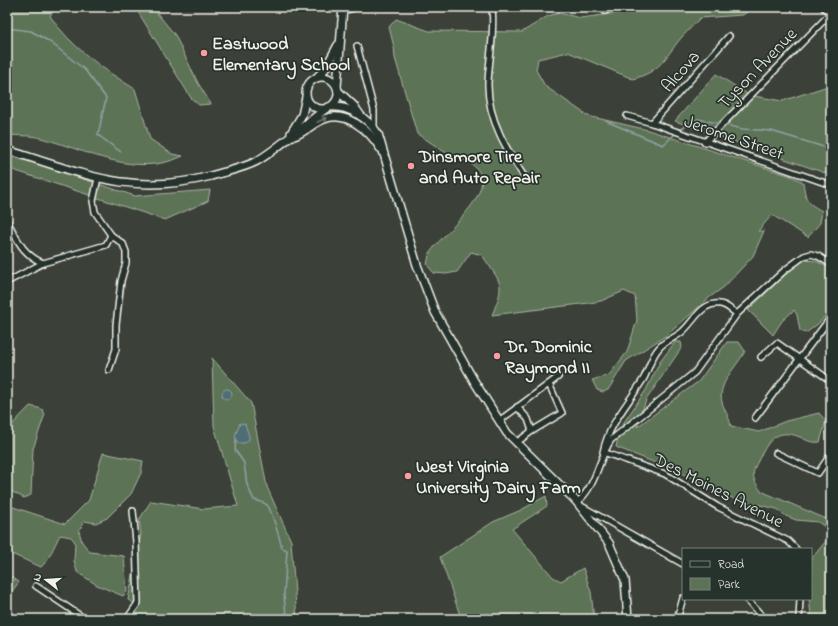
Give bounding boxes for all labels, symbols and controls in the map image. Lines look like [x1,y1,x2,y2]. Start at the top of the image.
street label: Tyson Avenue [713,22,805,116]
place label: Eastwood Elementary School [212,32,350,80]
street label: Alcova [656,46,707,99]
marker: Eastwood Elementary School [199,48,209,58]
street label: Jerome Street [680,110,787,168]
one-way arrow [317,117,329,123]
place label: Dinsmore Tire and Auto Repair [418,145,540,192]
marker: Dinsmore Tire and Auto Repair [406,161,416,171]
place label: Dr. Dominic Raymond II [504,335,593,383]
marker: Dr. Dominic Raymond II [492,351,502,361]
street label: Des Moines Avenue [648,447,788,536]
place label: West Virginia University Dairy Farm [416,455,581,503]
marker: West Virginia University Dairy Farm [403,471,413,481]
legend [682,548,812,600]
text: Road [718,556,744,574]
north arrow [26,560,66,600]
text: N [29,571,46,583]
text: Park [718,576,740,594]

